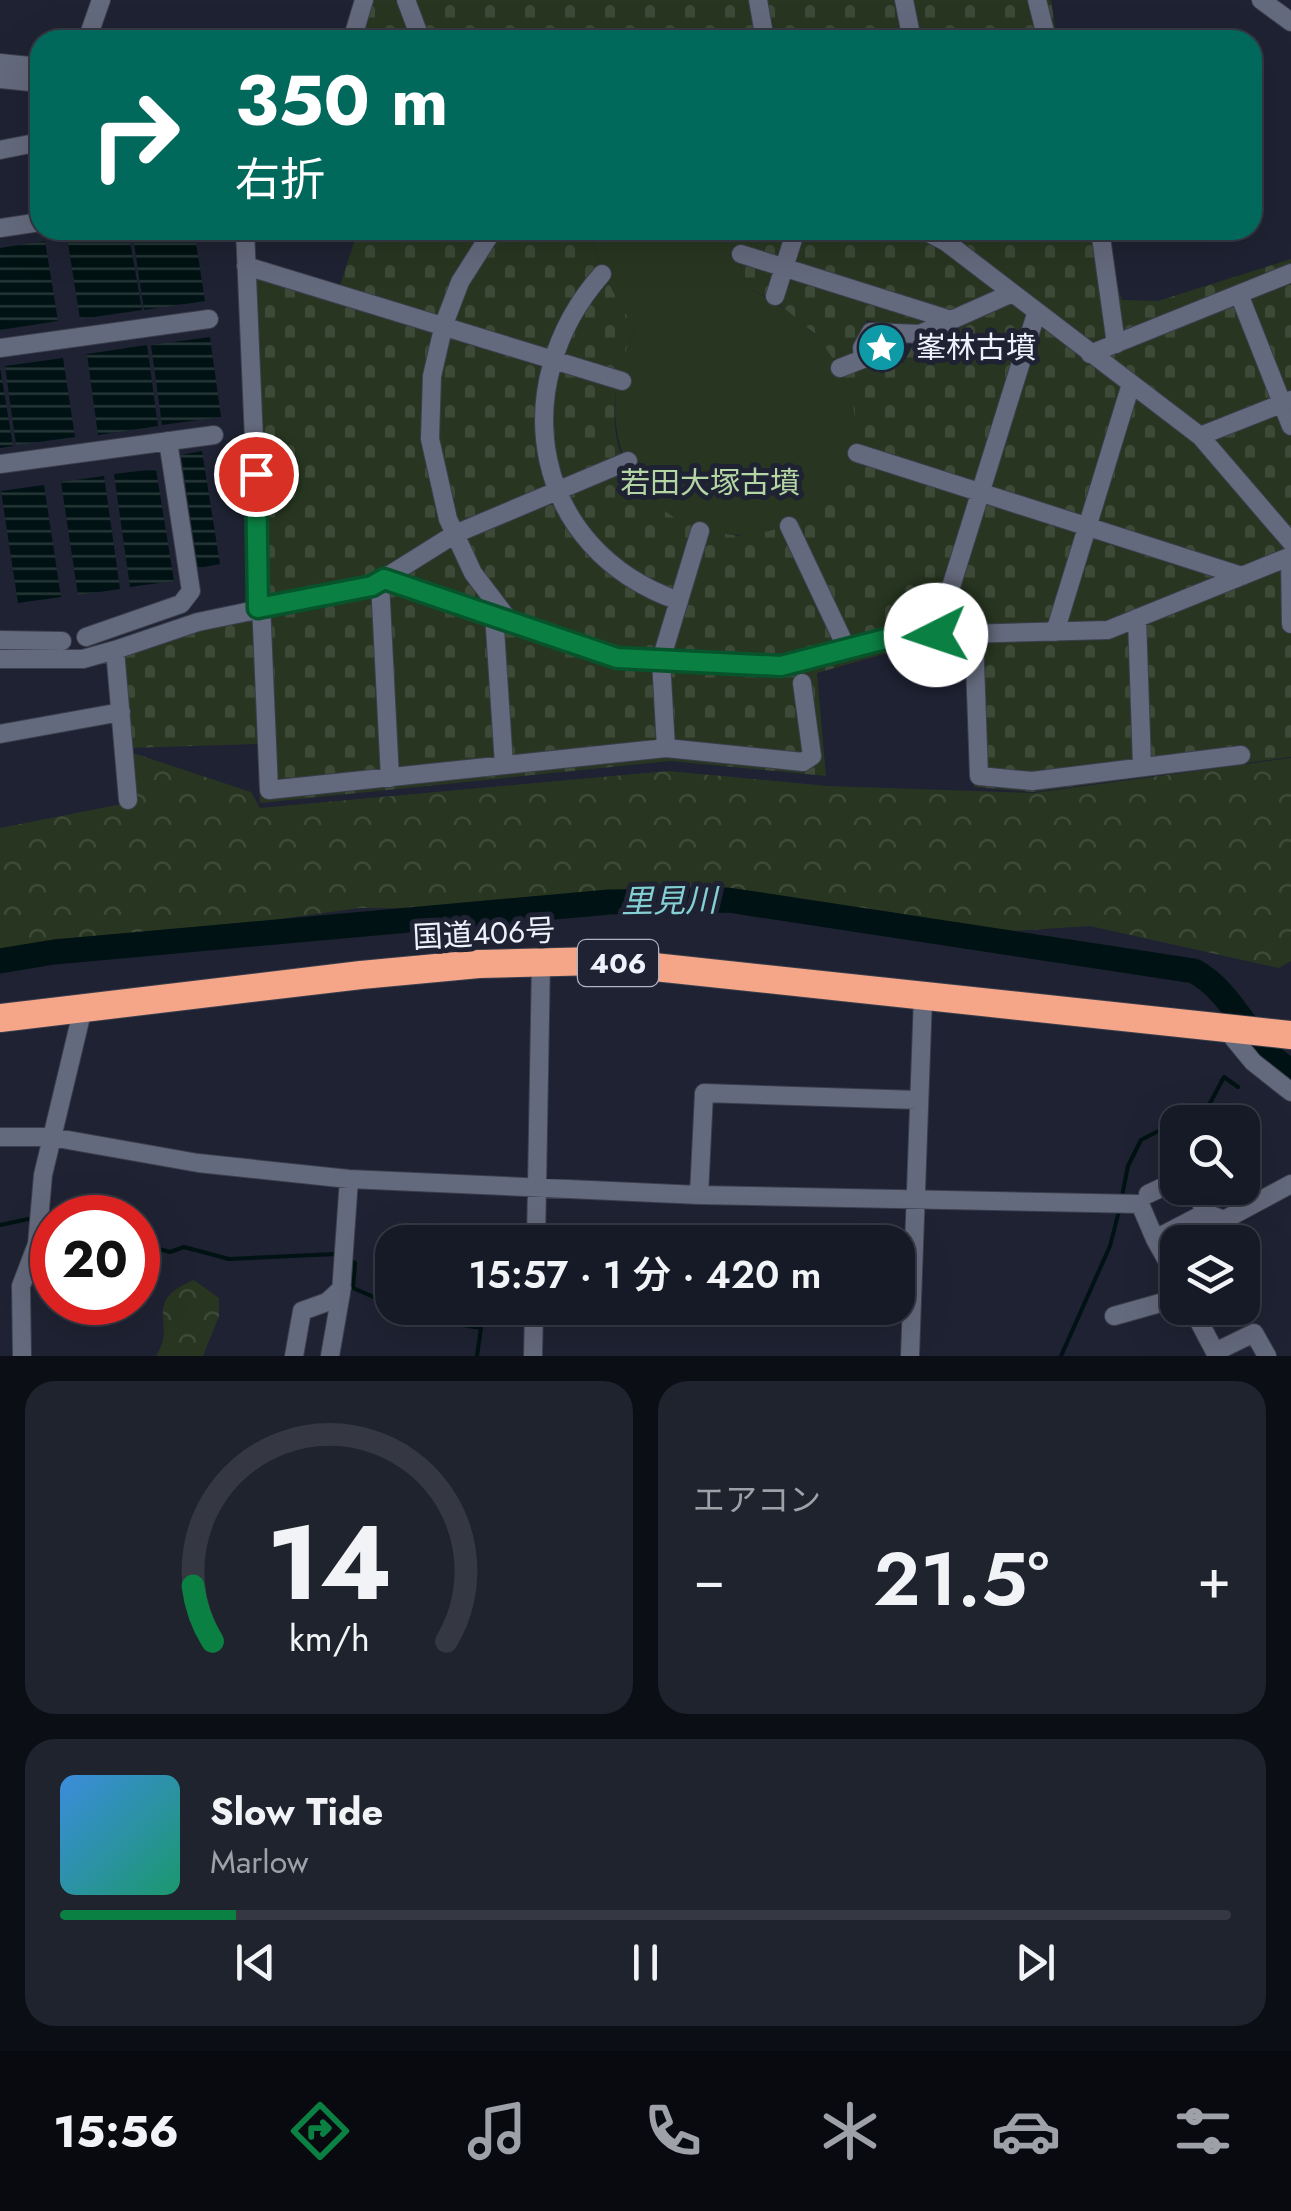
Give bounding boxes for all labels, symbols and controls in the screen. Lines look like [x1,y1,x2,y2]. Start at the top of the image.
text: 350 m [235,50,448,151]
icon: right [70,70,200,200]
text: 右折 [235,147,325,212]
place icon: 峯林古墳 [855,322,907,374]
place label: 峯林古墳 [916,326,1036,369]
pin [214,432,299,517]
icon: arrive [229,447,284,502]
park label: 若田大塚古墳 [620,461,800,504]
position arrow [884,583,988,687]
water label: 里見川 [621,877,720,925]
street label: 国道406号 [412,908,556,959]
road number: 406 [578,940,658,986]
map controls [1160,1105,1260,1325]
button: search [1160,1105,1260,1205]
speed limit sign: 20 [30,1195,160,1325]
button: layers [1160,1225,1260,1325]
text: 15:57 · 1 分 · 420 m [469,1247,821,1302]
text: エアコン [693,1477,821,1523]
text: 14 [266,1488,392,1638]
text: 21.5° [873,1525,1049,1633]
text: − [693,1539,725,1619]
text: + [1197,1539,1231,1619]
text: km/h [289,1613,369,1664]
text: Slow Tide [210,1784,383,1839]
text: Marlow [210,1839,308,1885]
icon: previous [228,1935,283,1990]
icon: pause [618,1935,673,1990]
icon: next [1008,1935,1063,1990]
icon: directions [285,2096,355,2166]
icon: music [462,2096,532,2166]
icon: phone [638,2096,708,2166]
icon: climate [815,2096,885,2166]
icon: car [991,2096,1061,2166]
icon: filters [1168,2096,1238,2166]
text: 15:56 [53,2099,179,2164]

